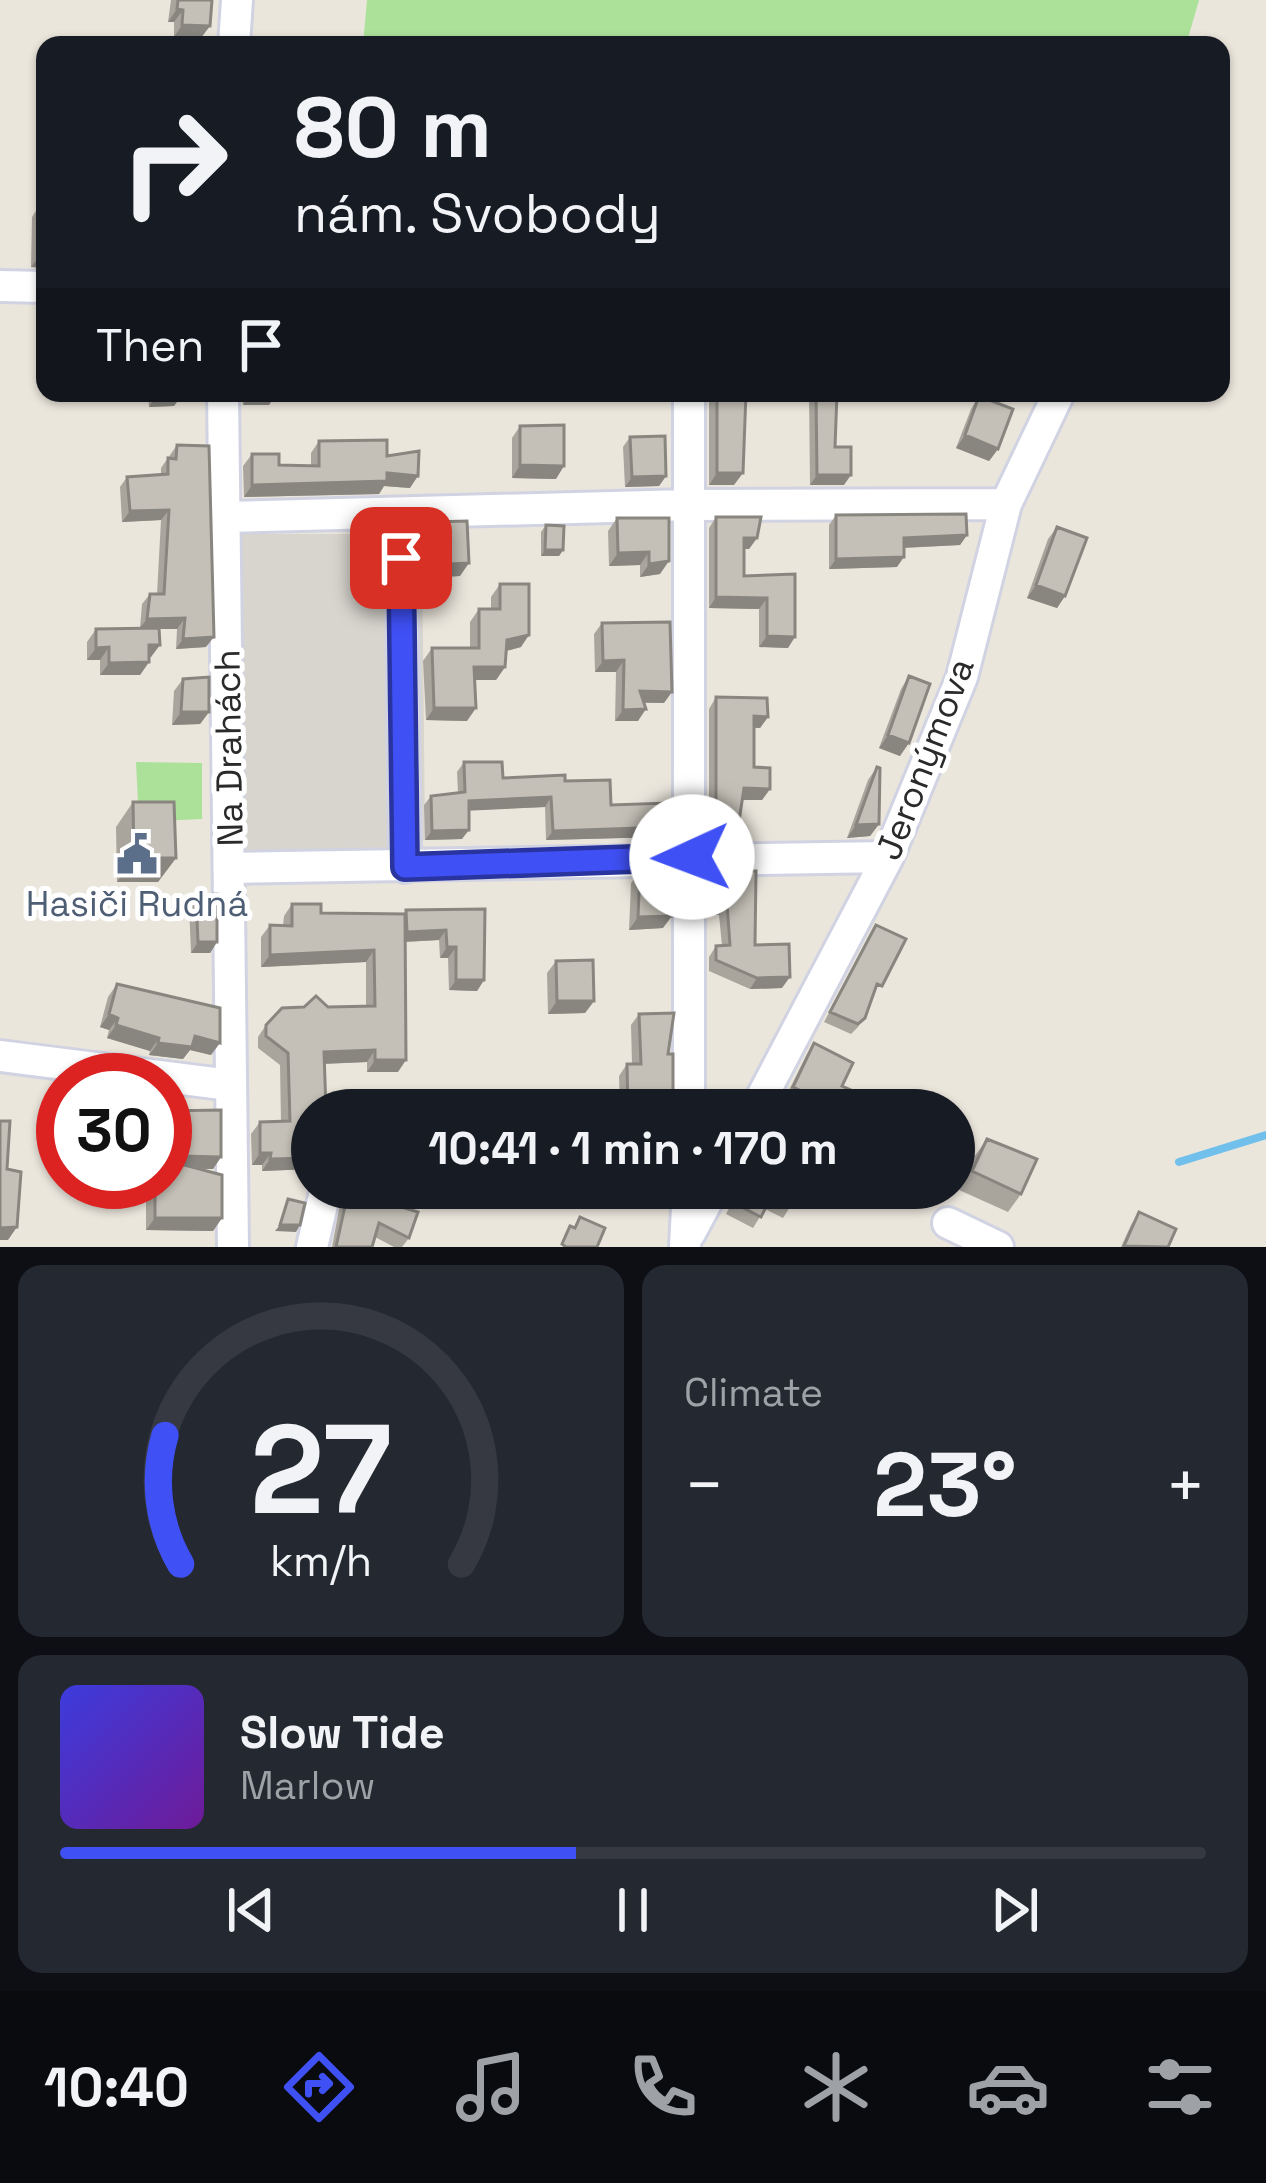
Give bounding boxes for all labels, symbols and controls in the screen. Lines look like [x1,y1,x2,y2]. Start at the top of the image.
text: 80 m [294,74,492,182]
icon: right [96,84,252,240]
text: nám. Svobody [294,179,661,248]
icon: arrive [228,312,294,378]
text: Then [96,317,204,374]
pin [350,507,452,609]
icon: arrive [368,525,434,591]
street label: Na Drahách [204,649,254,847]
street label: Jeronýmova [865,651,985,867]
position arrow [629,794,755,920]
public building icon: Hasiči Rudná [114,831,160,877]
place label: Hasiči Rudná [26,881,248,927]
speed limit sign: 30 [36,1053,192,1209]
text: 10:41 · 1 min · 170 m [428,1120,838,1177]
text: Climate [684,1368,823,1417]
text: 27 [250,1390,392,1549]
text: 23° [873,1427,1017,1542]
text: − [684,1443,725,1527]
text: + [1165,1443,1206,1527]
text: km/h [270,1534,372,1589]
text: Slow Tide [240,1704,445,1761]
text: Marlow [240,1761,375,1810]
icon: previous [218,1877,284,1943]
icon: pause [600,1877,666,1943]
icon: next [982,1877,1048,1943]
icon: directions [277,2045,361,2129]
icon: music [449,2045,533,2129]
icon: phone [621,2045,705,2129]
icon: climate [794,2045,878,2129]
icon: car [966,2045,1050,2129]
icon: filters [1138,2045,1222,2129]
text: 10:40 [44,2053,189,2122]

